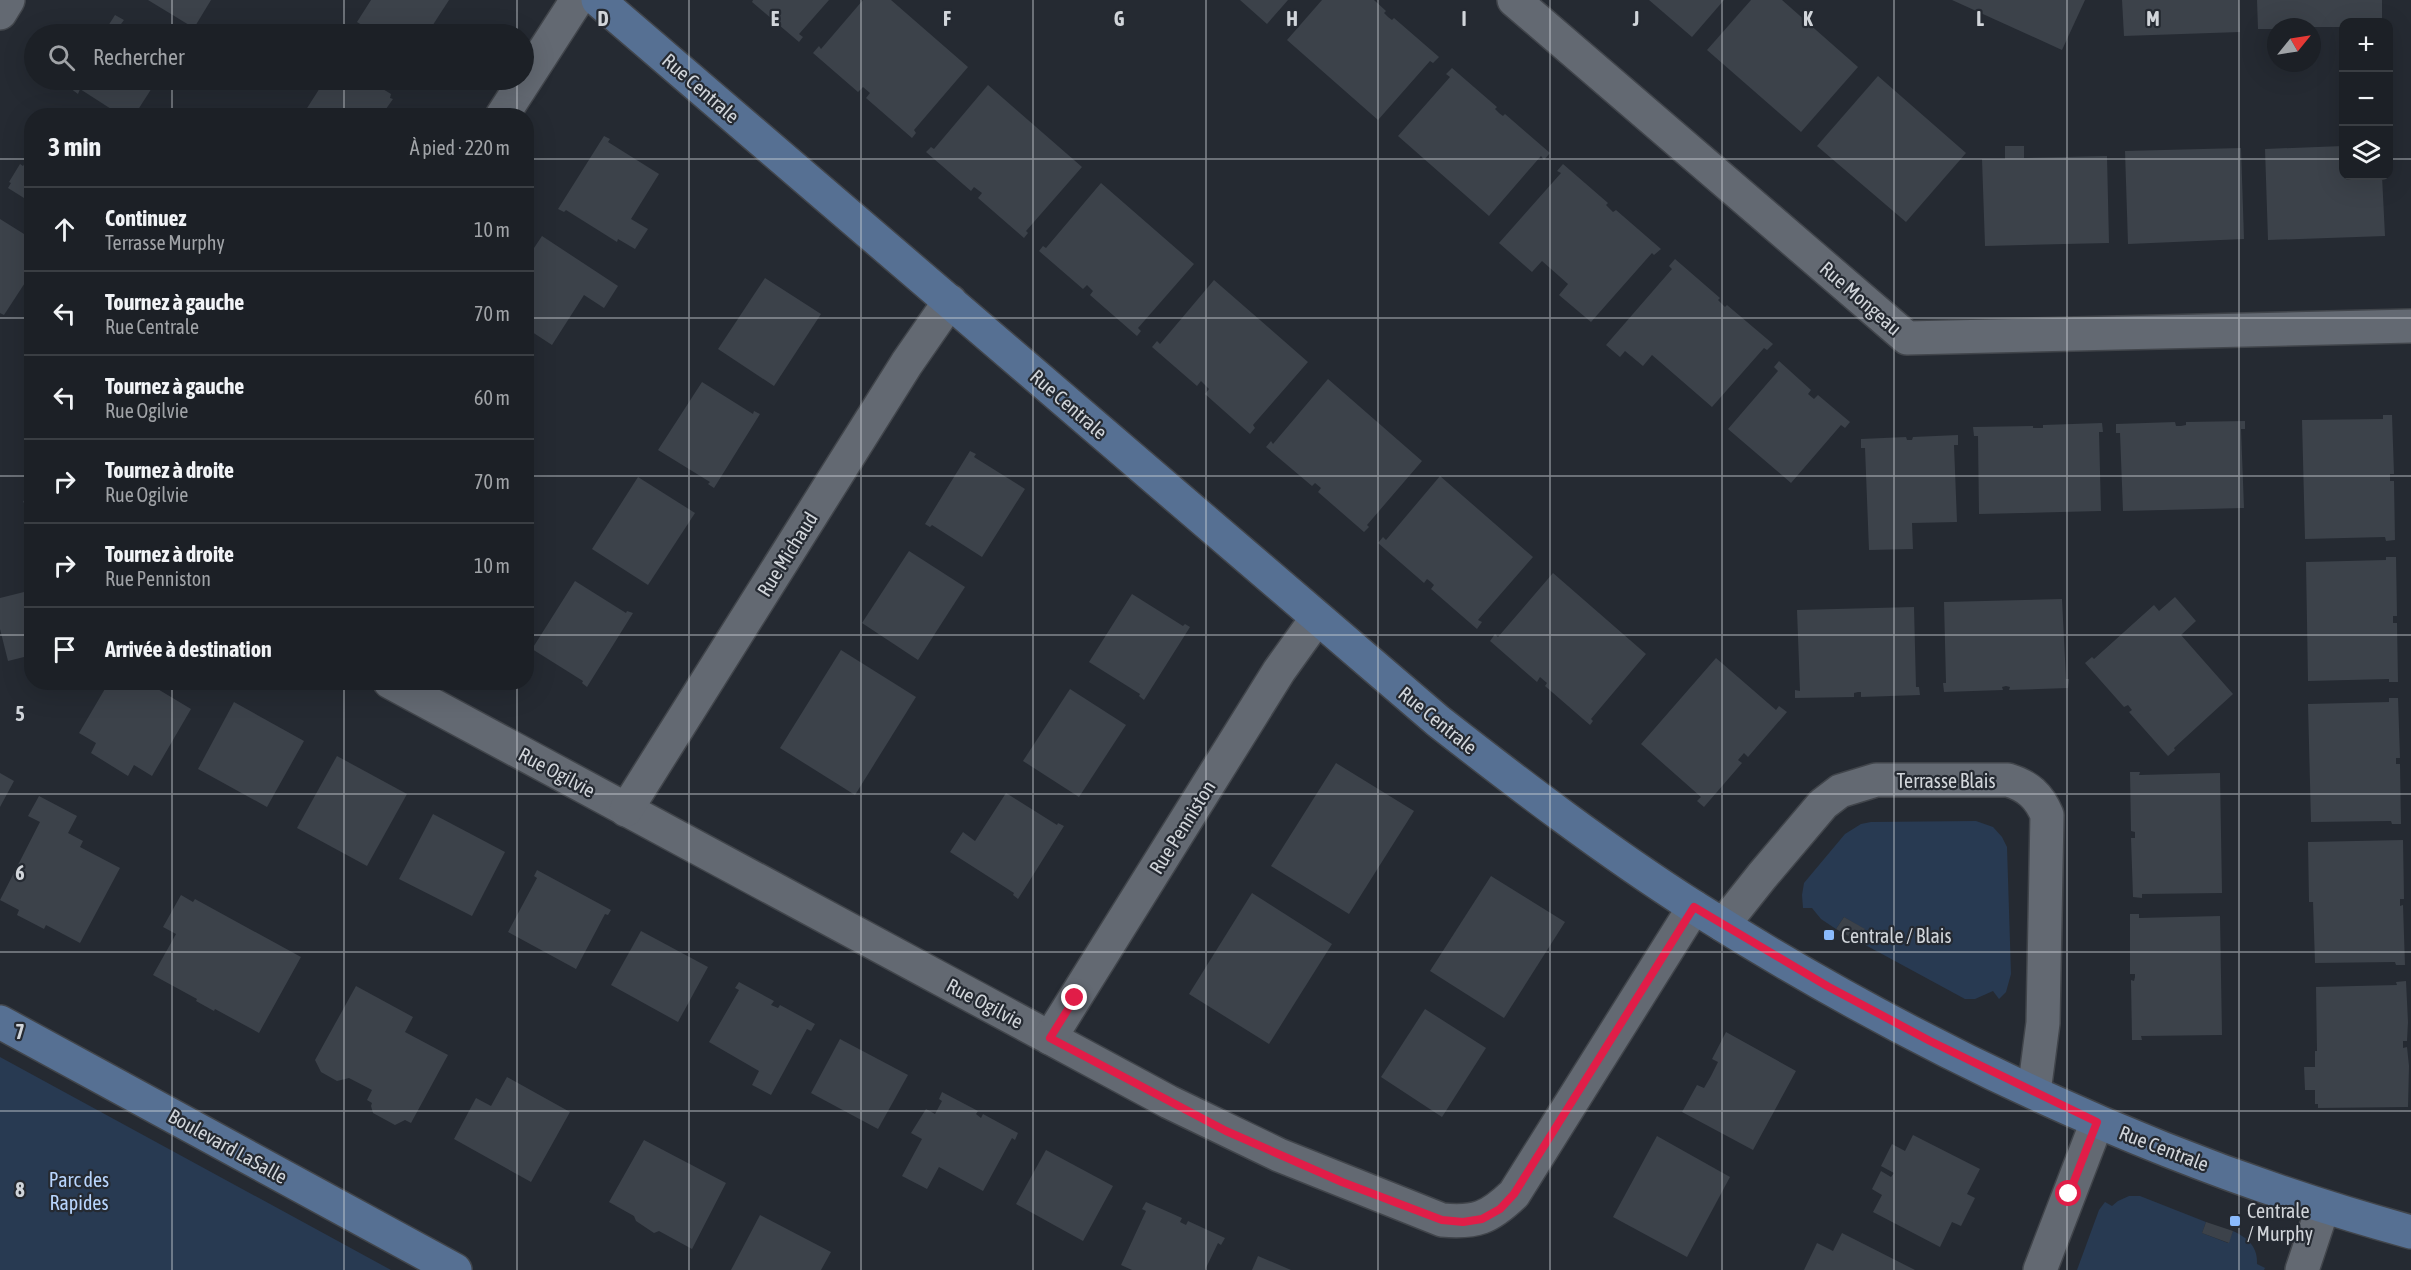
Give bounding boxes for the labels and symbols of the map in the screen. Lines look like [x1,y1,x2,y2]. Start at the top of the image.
text: D [597,7,609,30]
text: E [771,7,780,30]
text: F [943,7,951,30]
text: G [1114,7,1125,30]
text: H [1286,7,1298,30]
text: I [1461,7,1467,30]
text: J [1632,7,1639,30]
text: K [1803,7,1813,30]
text: L [1976,7,1984,30]
text: M [2146,7,2160,30]
north arrow [2267,18,2321,72]
street label: Rue Centrale [658,48,744,128]
street label: Rue Mongeau [1816,256,1906,340]
street label: Rue Centrale [1026,364,1112,444]
street label: Rue Michaud [752,508,822,600]
street label: Rue Centrale [1394,681,1482,759]
text: 5 [15,702,25,725]
street label: Rue Ogilvie [515,742,599,802]
street label: Terrasse Blais [1896,769,1996,792]
street label: Rue Penniston [1144,776,1220,878]
text: 6 [15,861,25,884]
place label: Centrale / Blais [1841,924,1952,947]
marker: Centrale / Blais [1822,928,1836,942]
street label: Rue Ogilvie [943,973,1027,1033]
route end [1061,984,1087,1010]
text: 7 [15,1020,25,1043]
street label: Boulevard LaSalle [165,1104,291,1188]
street label: Rue Centrale [2116,1120,2212,1176]
park label: Parc des Rapides [49,1168,109,1214]
text: 8 [15,1178,25,1201]
route start [2055,1180,2081,1206]
place label: Centrale / Murphy [2247,1199,2313,1245]
marker: Centrale / Murphy [2228,1214,2242,1228]

